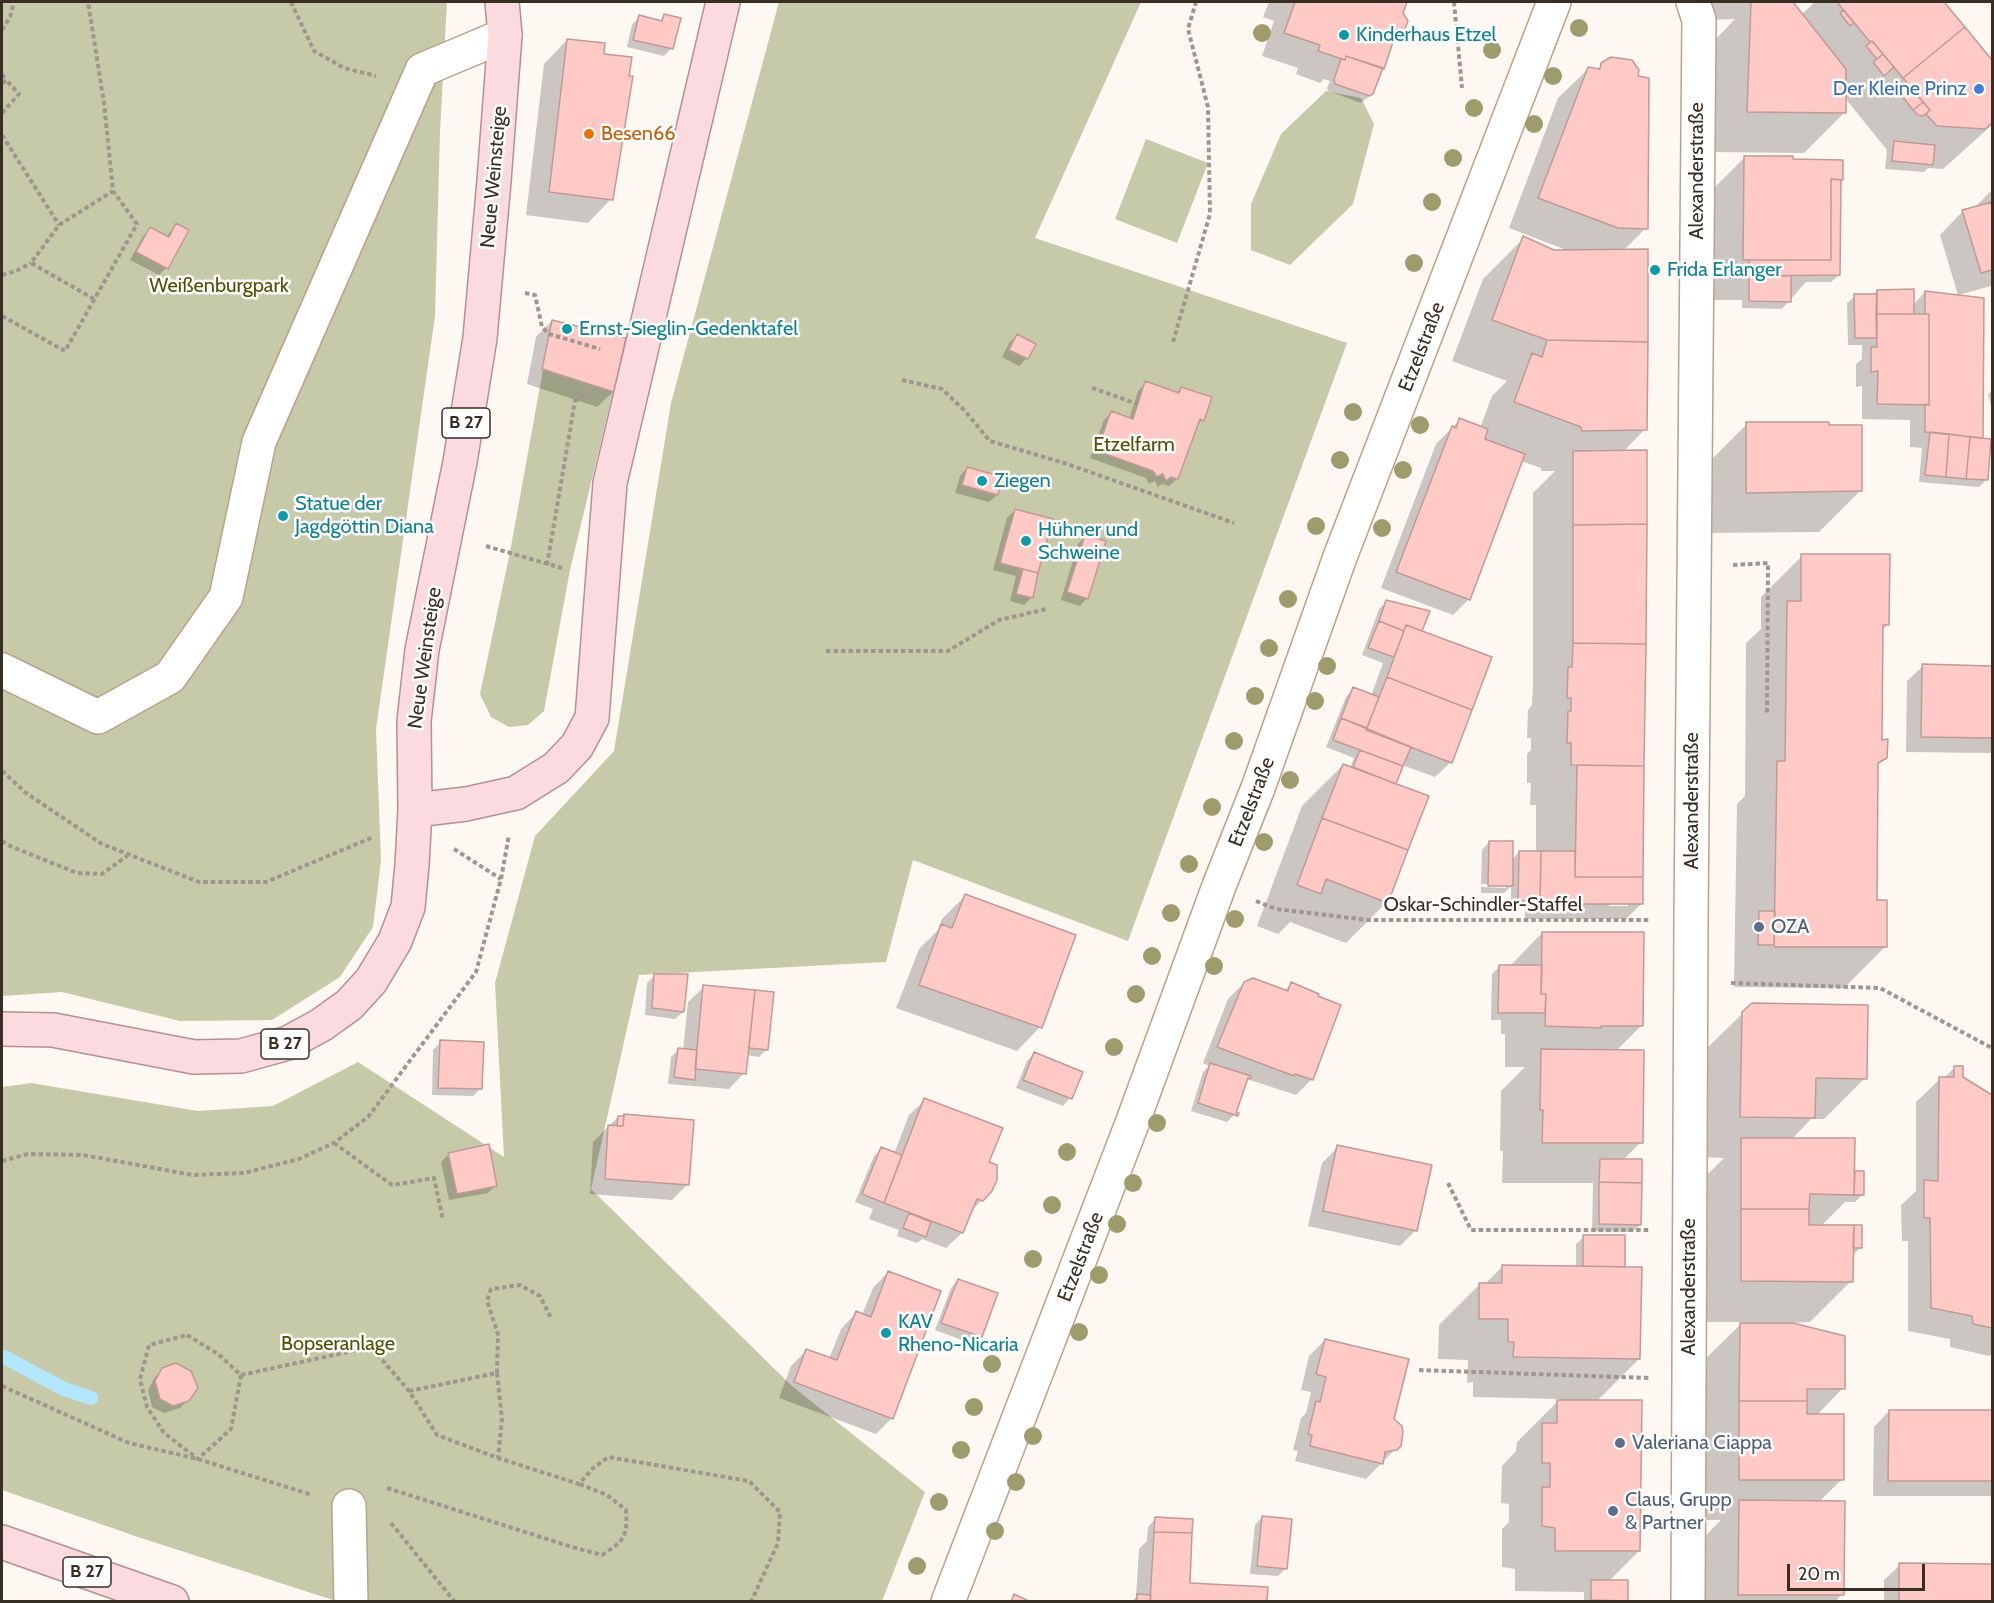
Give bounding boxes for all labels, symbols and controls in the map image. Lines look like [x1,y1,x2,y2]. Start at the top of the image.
place label: Kinderhaus Etzel [1356,23,1496,47]
marker: Kinderhaus Etzel [1337,28,1351,42]
place label: Der Kleine Prinz [1833,77,1967,101]
marker: Der Kleine Prinz [1972,82,1986,96]
street label: Alexanderstraße [1685,102,1709,240]
street label: Neue Weinsteige [476,105,512,249]
place label: Besen66 [601,122,676,146]
marker: Besen66 [582,127,596,141]
place label: Frida Erlanger [1667,258,1782,282]
marker: Frida Erlanger [1648,263,1662,277]
park label: Weißenburgpark [149,274,289,298]
street label: Etzelstraße [1394,299,1450,395]
place label: Ernst-Sieglin-Gedenktafel [579,317,798,341]
marker: Ernst-Sieglin-Gedenktafel [560,322,574,336]
road number: B 27 [442,408,490,438]
park label: Etzelfarm [1093,433,1175,457]
place label: Ziegen [994,469,1051,493]
marker: Ziegen [975,474,989,488]
place label: Statue der Jagdgöttin Diana [295,492,434,539]
marker: Statue der Jagdgöttin Diana [276,509,290,523]
place label: Hühner und Schweine [1038,518,1138,565]
marker: Hühner und Schweine [1019,534,1033,548]
street label: Neue Weinsteige [403,586,447,730]
street label: Alexanderstraße [1680,732,1704,870]
street label: Etzelstraße [1224,754,1280,850]
street label: Oskar-Schindler-Staffel [1384,893,1582,917]
place label: OZA [1771,915,1809,939]
marker: OZA [1752,920,1766,934]
road number: B 27 [261,1029,309,1059]
street label: Etzelstraße [1053,1209,1109,1305]
street label: Alexanderstraße [1677,1218,1701,1356]
place label: KAV Rheno-Nicaria [898,1310,1019,1357]
marker: KAV Rheno-Nicaria [879,1326,893,1340]
park label: Bopseranlage [281,1332,395,1356]
place label: Valeriana Ciappa [1632,1431,1772,1455]
marker: Valeriana Ciappa [1613,1436,1627,1450]
place label: Claus, Grupp & Partner [1625,1488,1732,1535]
marker: Claus, Grupp & Partner [1606,1504,1620,1518]
scale bar [1790,1552,1928,1590]
road number: B 27 [63,1557,111,1587]
text: 20 m [1798,1563,1840,1585]

